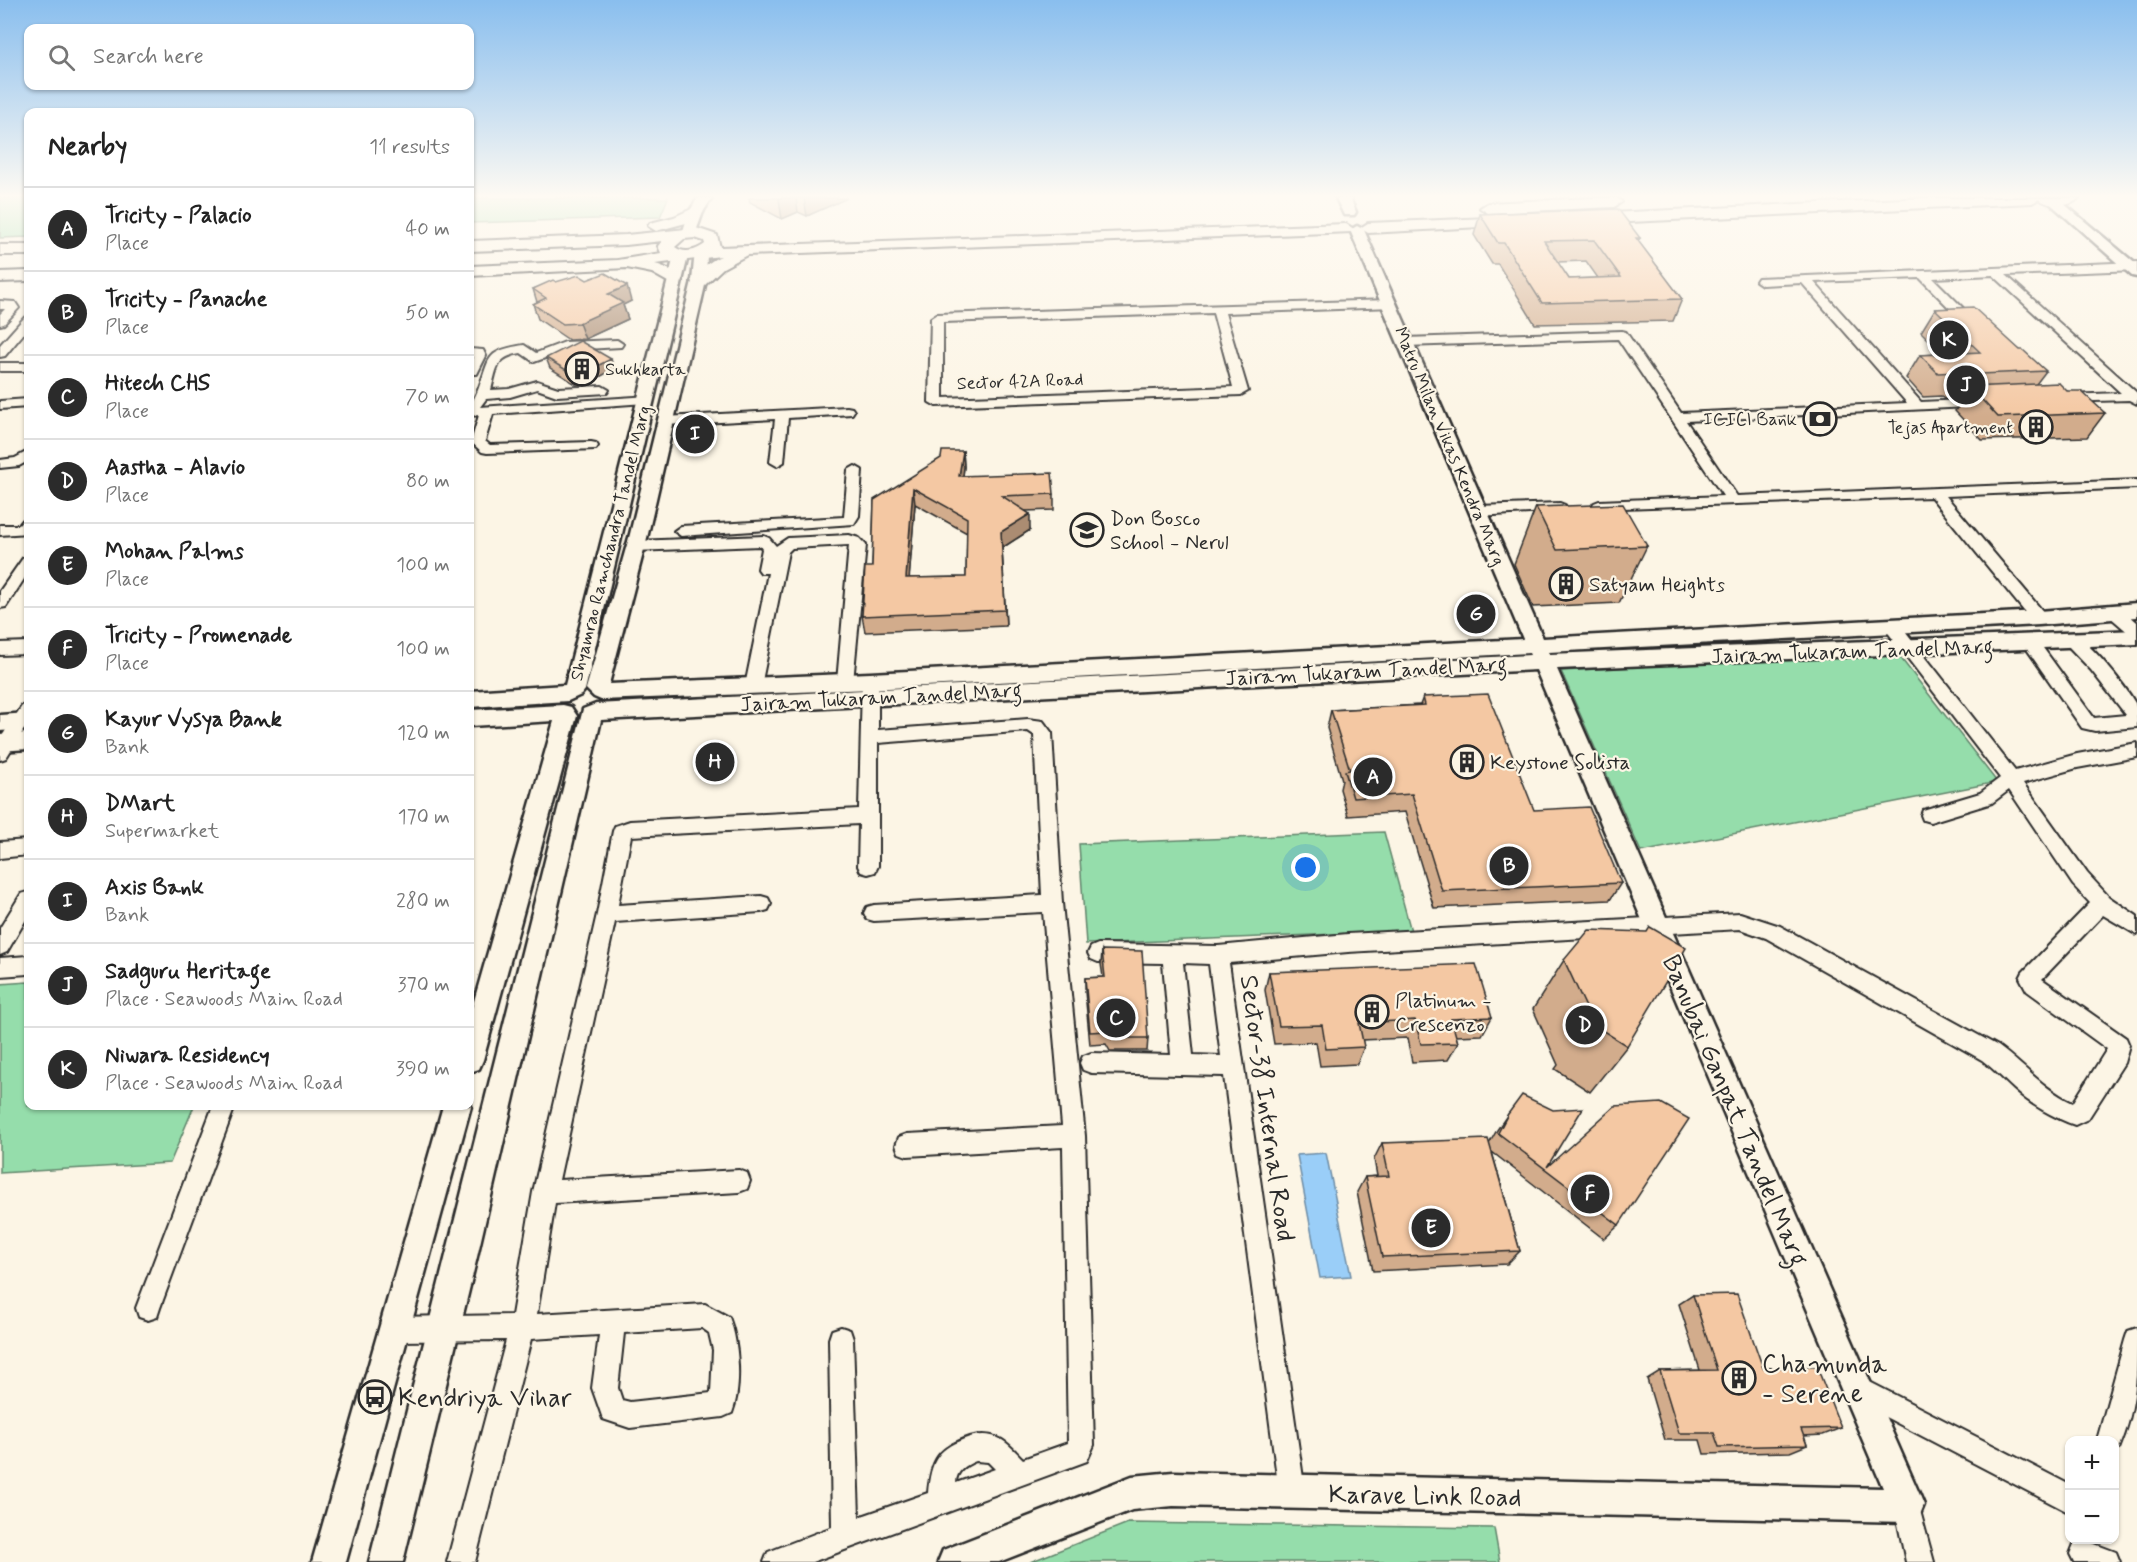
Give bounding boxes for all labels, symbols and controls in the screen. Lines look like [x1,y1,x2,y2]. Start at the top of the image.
search box [24,24,474,90]
icon: search [45,41,78,74]
text: Search here [93,43,204,71]
text: Nearby [48,130,127,164]
text: 11 results [369,134,450,161]
text: Tricity - Palacio [105,202,252,230]
text: A [61,216,74,243]
text: 40 m [406,216,450,243]
text: Place [105,230,149,257]
text: Tricity - Panache [105,286,267,314]
text: B [61,300,74,327]
text: 50 m [405,300,450,327]
text: Place [105,314,149,341]
pin: K [1930,318,1968,362]
street label: Matru Milan Vikas Kendra Marg [1388,323,1510,569]
building icon: Sukhkarta [564,351,600,387]
place label: Sukhkarta [605,358,686,382]
pin: J [1946,362,1986,408]
street label: Sector 42A Road [956,368,1084,396]
text: Hitech CHS [105,370,210,398]
text: C [60,384,75,411]
text: 70 m [405,384,450,411]
text: Place [105,398,149,425]
bank icon: ICICI Bank [1802,401,1838,437]
street label: Shyamrao Ramchandra Tandel Marg [565,403,657,683]
place label: ICICI Bank [1703,408,1797,432]
building icon: Tejas Apartment [2018,409,2054,445]
pin: I [676,412,714,456]
place label: Tejas Apartment [1887,416,2013,441]
text: Aastha - Alavio [105,454,245,482]
text: D [61,468,74,495]
text: 80 m [406,468,450,495]
text: Place [105,482,149,509]
place label: Don Bosco School - Nerul [1110,505,1229,557]
school or university icon: Don Bosco School - Nerul [1069,512,1105,548]
text: Mohan Palms [105,538,244,566]
text: E [62,552,73,579]
text: 100 m [396,552,450,579]
text: Place [105,566,149,593]
building icon: Satyam Heights [1548,566,1584,602]
place label: Satyam Heights [1589,571,1725,599]
pin: G [1456,592,1496,636]
text: Tricity - Promenade [105,622,292,650]
street label: Jairam Tukaram Tandel Marg [1711,633,1994,673]
text: F [62,636,73,663]
text: 100 m [396,636,450,663]
text: Place [105,650,149,677]
street label: Jairam Tukaram Tandel Marg [1224,651,1508,695]
street label: Jairam Tukaram Tandel Marg [739,677,1023,721]
text: Kayur Vysya Bank [105,706,282,734]
text: G [61,720,74,747]
text: 120 m [397,720,450,747]
text: Bank [105,734,149,761]
pin: H [696,740,734,784]
building icon: Keystone Solista [1449,744,1485,780]
place label: Keystone Solista [1490,749,1630,777]
pin: A [1354,754,1392,800]
text: DMart [105,790,175,818]
text: H [61,804,74,831]
text: 170 m [398,804,450,831]
text: Supermarket [105,818,219,845]
pin: B [1490,844,1528,888]
your location [1291,853,1320,882]
text: Axis Bank [105,874,204,902]
text: I [62,888,73,915]
text: 280 m [396,888,450,915]
text: Bank [105,902,149,929]
street label: Banubai Ganpat Tandel Marg [1650,950,1815,1273]
text: Sadguru Heritage [105,958,271,986]
text: J [62,972,73,999]
text: 370 m [398,972,450,999]
street label: Sector-38 Internal Road [1230,973,1302,1244]
text: Place · Seawoods Main Road [105,986,343,1013]
place label: Platinum - Crescenzo [1395,987,1492,1039]
building icon: Platinum - Crescenzo [1354,994,1390,1030]
pin: C [1096,996,1136,1040]
pin: D [1566,1002,1604,1048]
text: Niwara Residency [105,1042,270,1070]
text: K [60,1056,75,1083]
text: 390 m [396,1056,450,1083]
text: Place · Seawoods Main Road [105,1070,343,1097]
pin: F [1570,1172,1610,1216]
pin: E [1412,1206,1450,1250]
place label: Chamunda - Serene [1762,1348,1887,1412]
building icon: Chamunda - Serene [1721,1360,1757,1396]
bus stop icon: Kendriya Vihar [357,1379,393,1415]
place label: Kendriya Vihar [398,1382,572,1416]
map controls [2065,1436,2119,1544]
button: + [2065,1436,2119,1490]
street label: Karave Link Road [1328,1478,1522,1516]
button: − [2065,1490,2119,1544]

